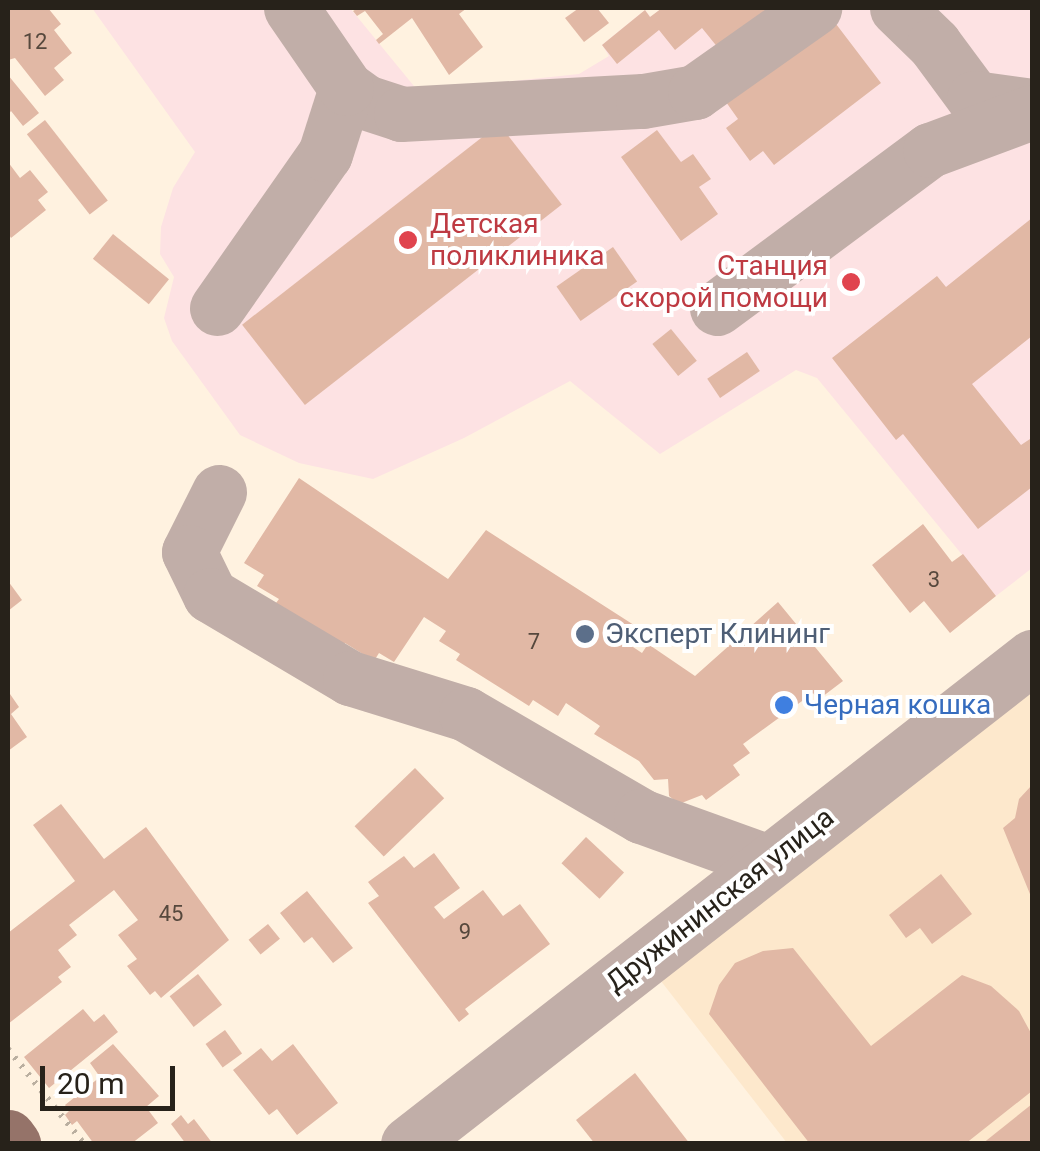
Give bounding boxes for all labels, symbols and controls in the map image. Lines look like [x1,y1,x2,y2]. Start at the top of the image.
house number: 12 [23,29,47,55]
place label: Детская поликлиника [430,207,604,273]
marker: Детская поликлиника [395,227,421,253]
place label: Станция скорой помощи [620,249,828,315]
marker: Станция скорой помощи [838,269,864,295]
house number: 3 [928,567,940,593]
place label: Эксперт Клининг [605,617,830,651]
marker: Эксперт Клининг [574,623,596,645]
house number: 7 [528,629,540,655]
place label: Черная кошка [804,688,991,722]
marker: Черная кошка [773,694,795,716]
street label: Дружининская улица [599,801,841,999]
house number: 45 [159,901,183,927]
house number: 9 [459,919,471,945]
scale bar [45,1046,180,1108]
text: 20 m [57,1066,124,1101]

